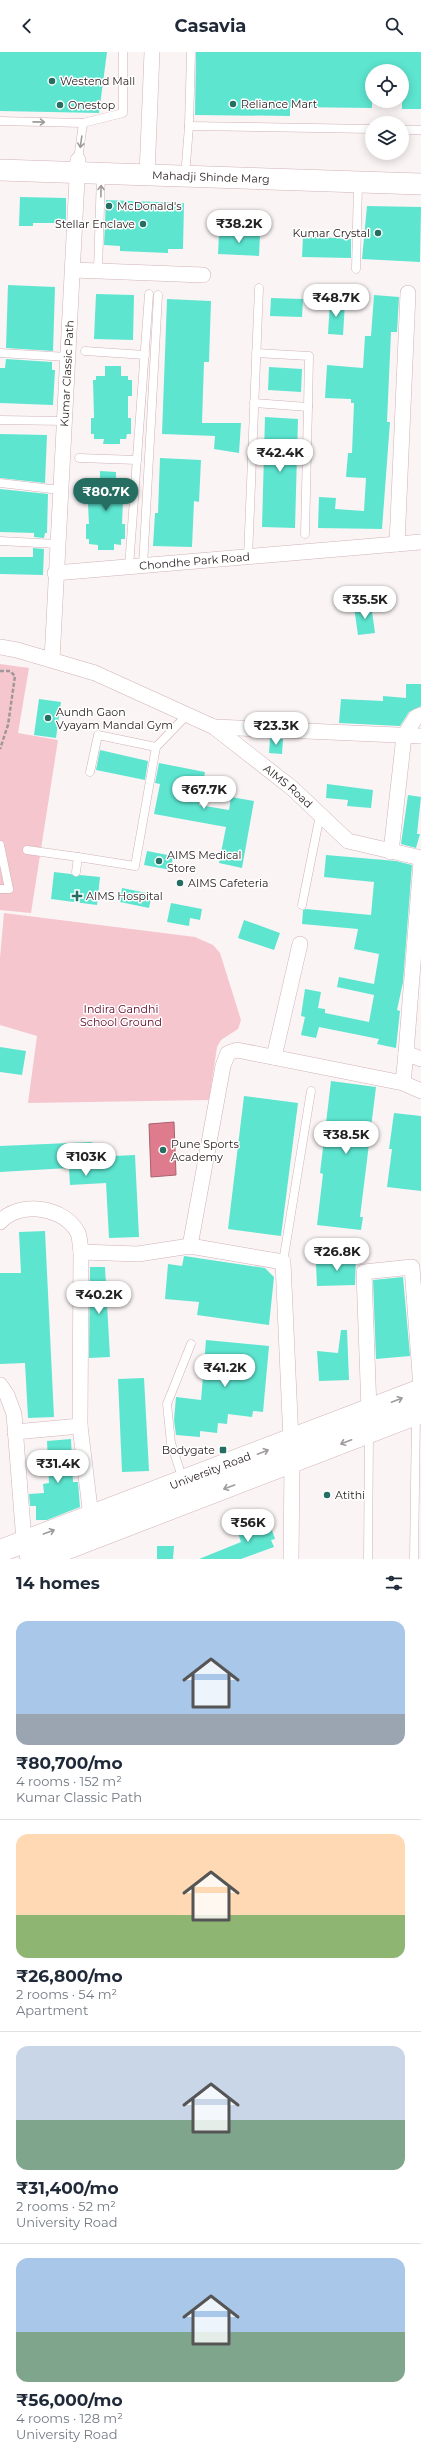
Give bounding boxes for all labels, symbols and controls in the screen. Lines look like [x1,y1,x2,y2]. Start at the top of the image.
icon: back [16,15,38,37]
text: Casavia [175,15,246,37]
icon: search [383,15,405,37]
map controls [365,64,409,160]
button: locate [365,64,409,108]
place label: Westend Mall [60,74,135,88]
marker: Westend Mall [47,76,57,86]
place label: Reliance Mart [241,97,318,111]
place label: Onestop [68,98,115,112]
marker: Reliance Mart [228,99,238,109]
marker: Onestop [55,100,65,110]
button: layers [365,116,409,160]
one-way arrow [32,118,45,126]
one-way arrow [77,135,85,148]
street label: Mahadji Shinde Marg [152,168,270,186]
one-way arrow [97,185,104,198]
place label: McDonald's [117,199,182,213]
marker: McDonald's [104,201,114,211]
pin: ₹38.2K [206,210,272,244]
text: ₹38.2K [216,215,262,231]
place label: Stellar Enclave [55,217,135,231]
marker: Stellar Enclave [138,219,148,229]
place label: Kumar Crystal [292,226,370,240]
marker: Kumar Crystal [373,228,383,238]
pin: ₹48.7K [303,284,369,318]
text: ₹48.7K [312,289,360,305]
street label: Kumar Classic Path [57,320,77,427]
pin: ₹42.4K [247,439,313,473]
text: ₹42.4K [256,444,304,460]
pin: ₹80.7K [73,478,139,512]
text: ₹80.7K [82,483,130,499]
street label: Chondhe Park Road [139,550,250,573]
pin: ₹35.5K [332,586,398,620]
text: ₹35.5K [342,591,388,607]
place label: Aundh Gaon Vyayam Mandal Gym [56,705,173,732]
pin: ₹23.3K [243,712,309,746]
marker: Aundh Gaon Vyayam Mandal Gym [43,713,53,723]
text: ₹23.3K [253,717,299,733]
street label: AIMS Road [261,761,316,811]
pin: ₹67.7K [171,776,237,810]
text: ₹67.7K [181,781,227,797]
place label: AIMS Medical Store [167,848,242,875]
marker: AIMS Medical Store [154,856,164,866]
place label: AIMS Cafeteria [188,876,269,890]
marker: AIMS Cafeteria [175,878,185,888]
place label: AIMS Hospital [86,889,163,903]
marker: AIMS Hospital [71,890,83,902]
park label: Indira Gandhi School Ground [80,1002,162,1029]
pin: ₹38.5K [313,1121,379,1155]
text: ₹38.5K [323,1126,369,1142]
place label: Pune Sports Academy [171,1137,239,1164]
pin: ₹103K [58,1143,114,1177]
marker: Pune Sports Academy [158,1145,168,1155]
text: ₹103K [66,1148,106,1164]
pin: ₹26.8K [304,1238,370,1272]
text: ₹26.8K [313,1243,361,1259]
pin: ₹40.2K [66,1281,132,1315]
text: ₹40.2K [75,1286,123,1302]
pin: ₹41.2K [192,1354,258,1388]
text: ₹41.2K [203,1359,247,1375]
one-way arrow [391,1395,403,1403]
one-way arrow [340,1439,352,1447]
place label: Bodygate [162,1443,215,1457]
marker: Bodygate [218,1445,228,1455]
one-way arrow [256,1447,268,1455]
street label: University Road [168,1449,253,1493]
pin: ₹31.4K [25,1450,91,1484]
text: ₹31.4K [36,1455,80,1471]
one-way arrow [223,1483,235,1491]
place label: Atithi [335,1488,365,1502]
marker: Atithi [322,1490,332,1500]
pin: ₹56K [224,1509,272,1543]
text: ₹56K [230,1514,266,1530]
one-way arrow [43,1527,55,1535]
icon: filters [383,1572,405,1594]
text: 14 homes [16,1573,100,1593]
icon: home [175,1647,247,1719]
text: ₹80,700/mo [16,1753,123,1773]
text: 4 rooms · 152 m² [16,1773,122,1789]
text: Kumar Classic Path [16,1789,142,1805]
icon: home [175,1860,247,1932]
text: ₹26,800/mo [16,1966,123,1986]
text: 2 rooms · 54 m² [16,1986,117,2002]
text: Apartment [16,2002,88,2018]
icon: home [175,2072,247,2144]
text: ₹31,400/mo [16,2178,119,2198]
text: 2 rooms · 52 m² [16,2198,116,2214]
text: University Road [16,2214,117,2230]
icon: home [175,2284,247,2356]
text: ₹56,000/mo [16,2390,123,2410]
text: 4 rooms · 128 m² [16,2410,123,2426]
text: University Road [16,2426,117,2442]

